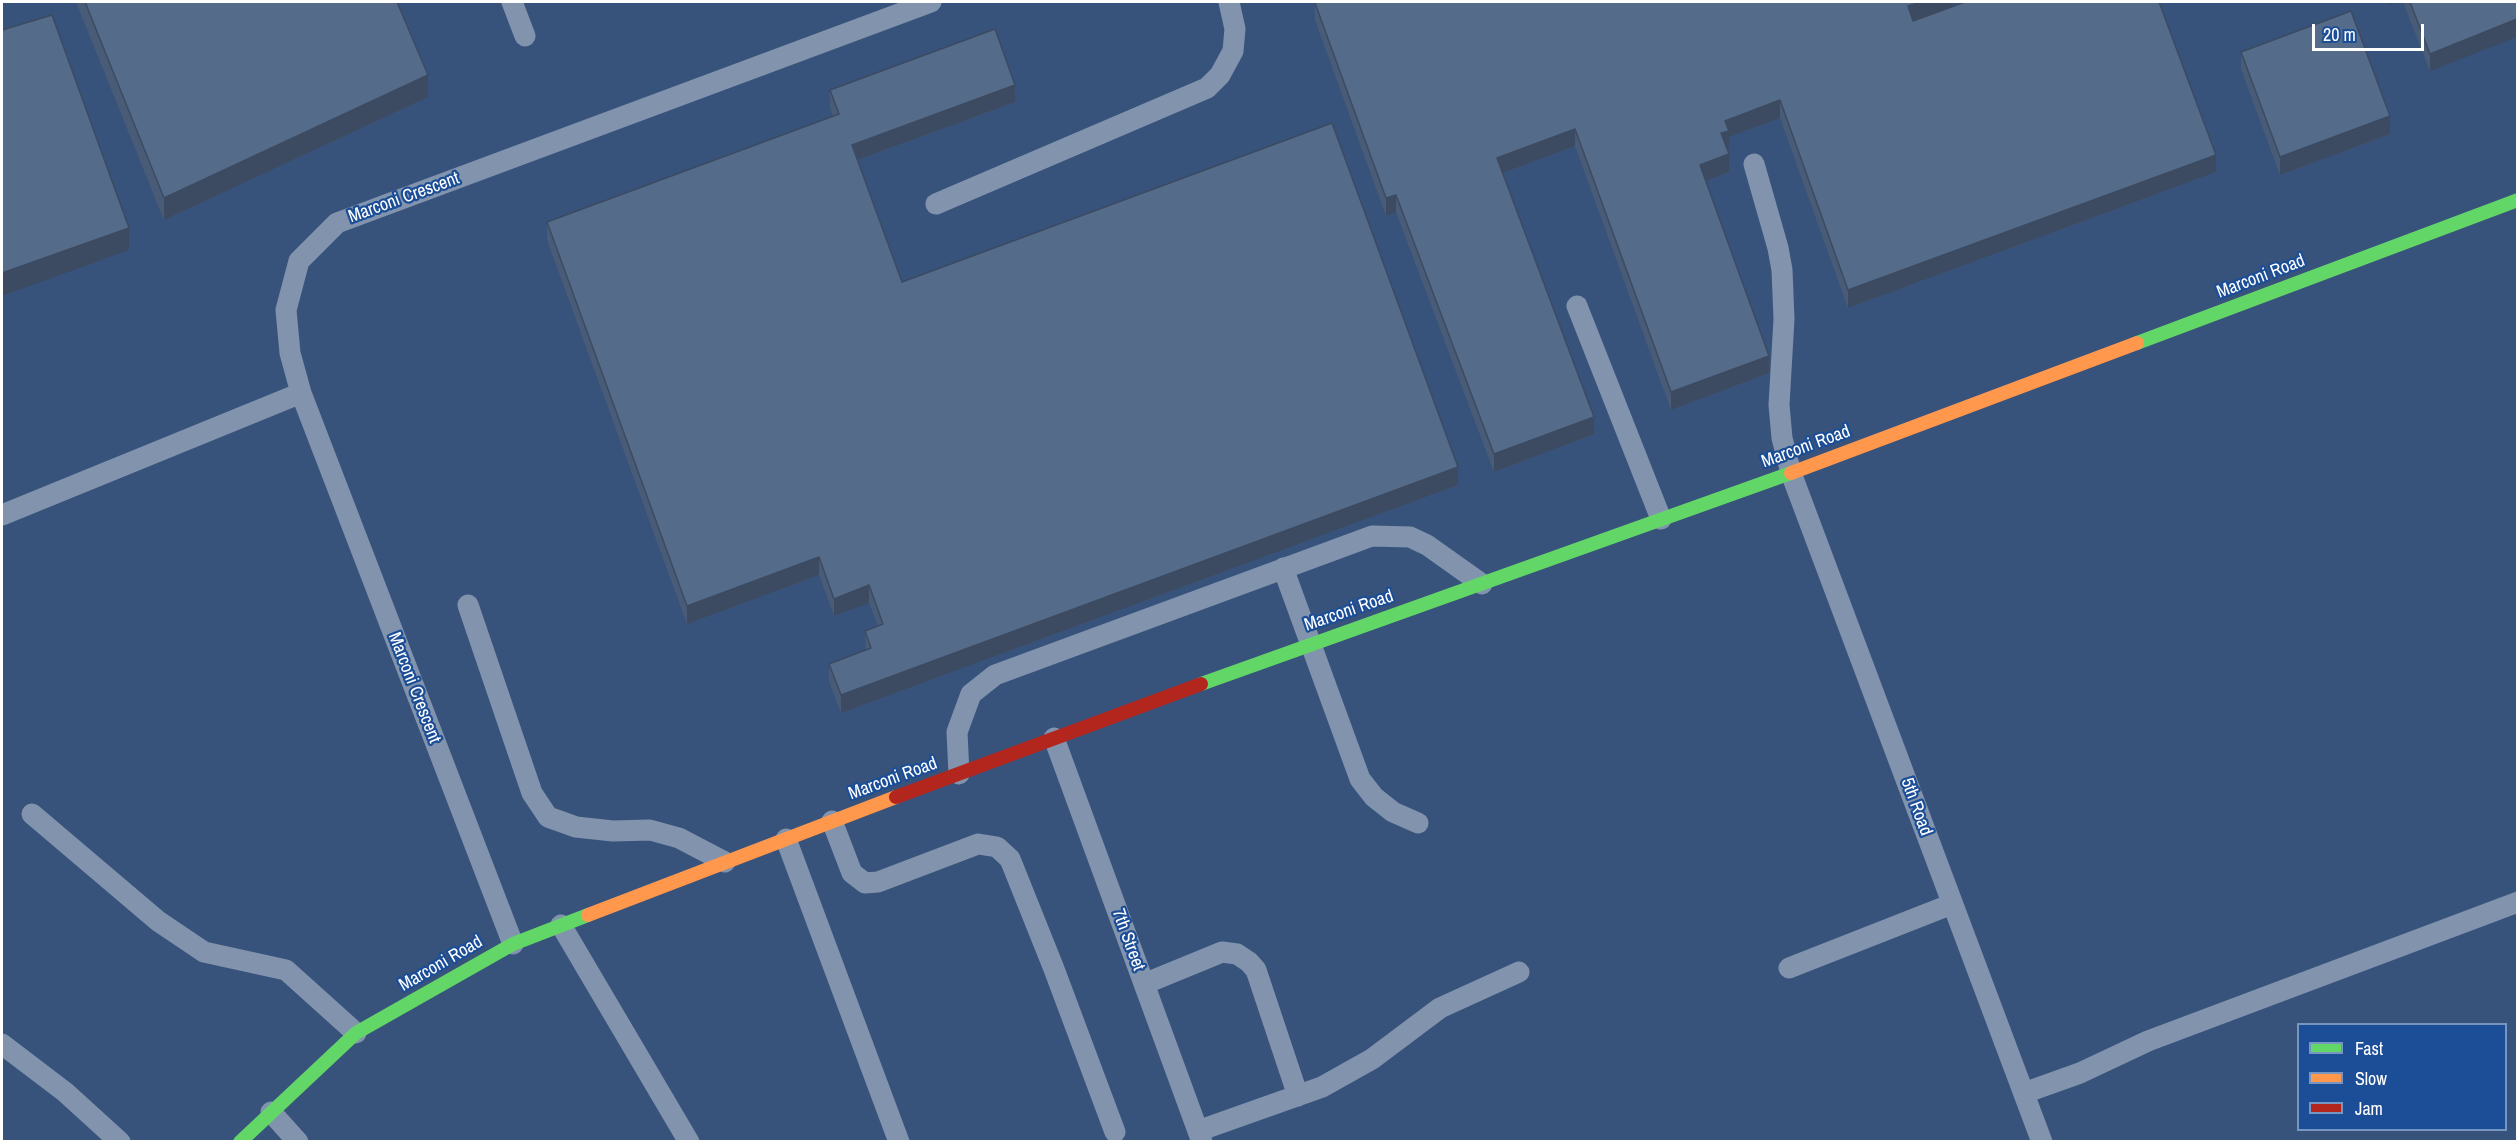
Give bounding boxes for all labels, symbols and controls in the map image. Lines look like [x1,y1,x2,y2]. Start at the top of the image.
scale bar [2315,12,2428,50]
text: 20 m [2323,22,2356,47]
street label: Marconi Crescent [346,168,462,228]
street label: Marconi Road [2214,250,2308,304]
street label: Marconi Road [1759,421,1853,473]
street label: Marconi Road [1302,586,1396,636]
street label: Marconi Crescent [383,630,445,746]
street label: Marconi Road [846,753,940,805]
street label: 5th Road [1896,775,1936,839]
street label: 7th Street [1107,906,1149,974]
street label: Marconi Road [395,931,487,997]
legend [2297,1023,2507,1131]
text: Fast [2355,1036,2383,1061]
text: Slow [2355,1066,2387,1091]
text: Jam [2355,1096,2383,1121]

